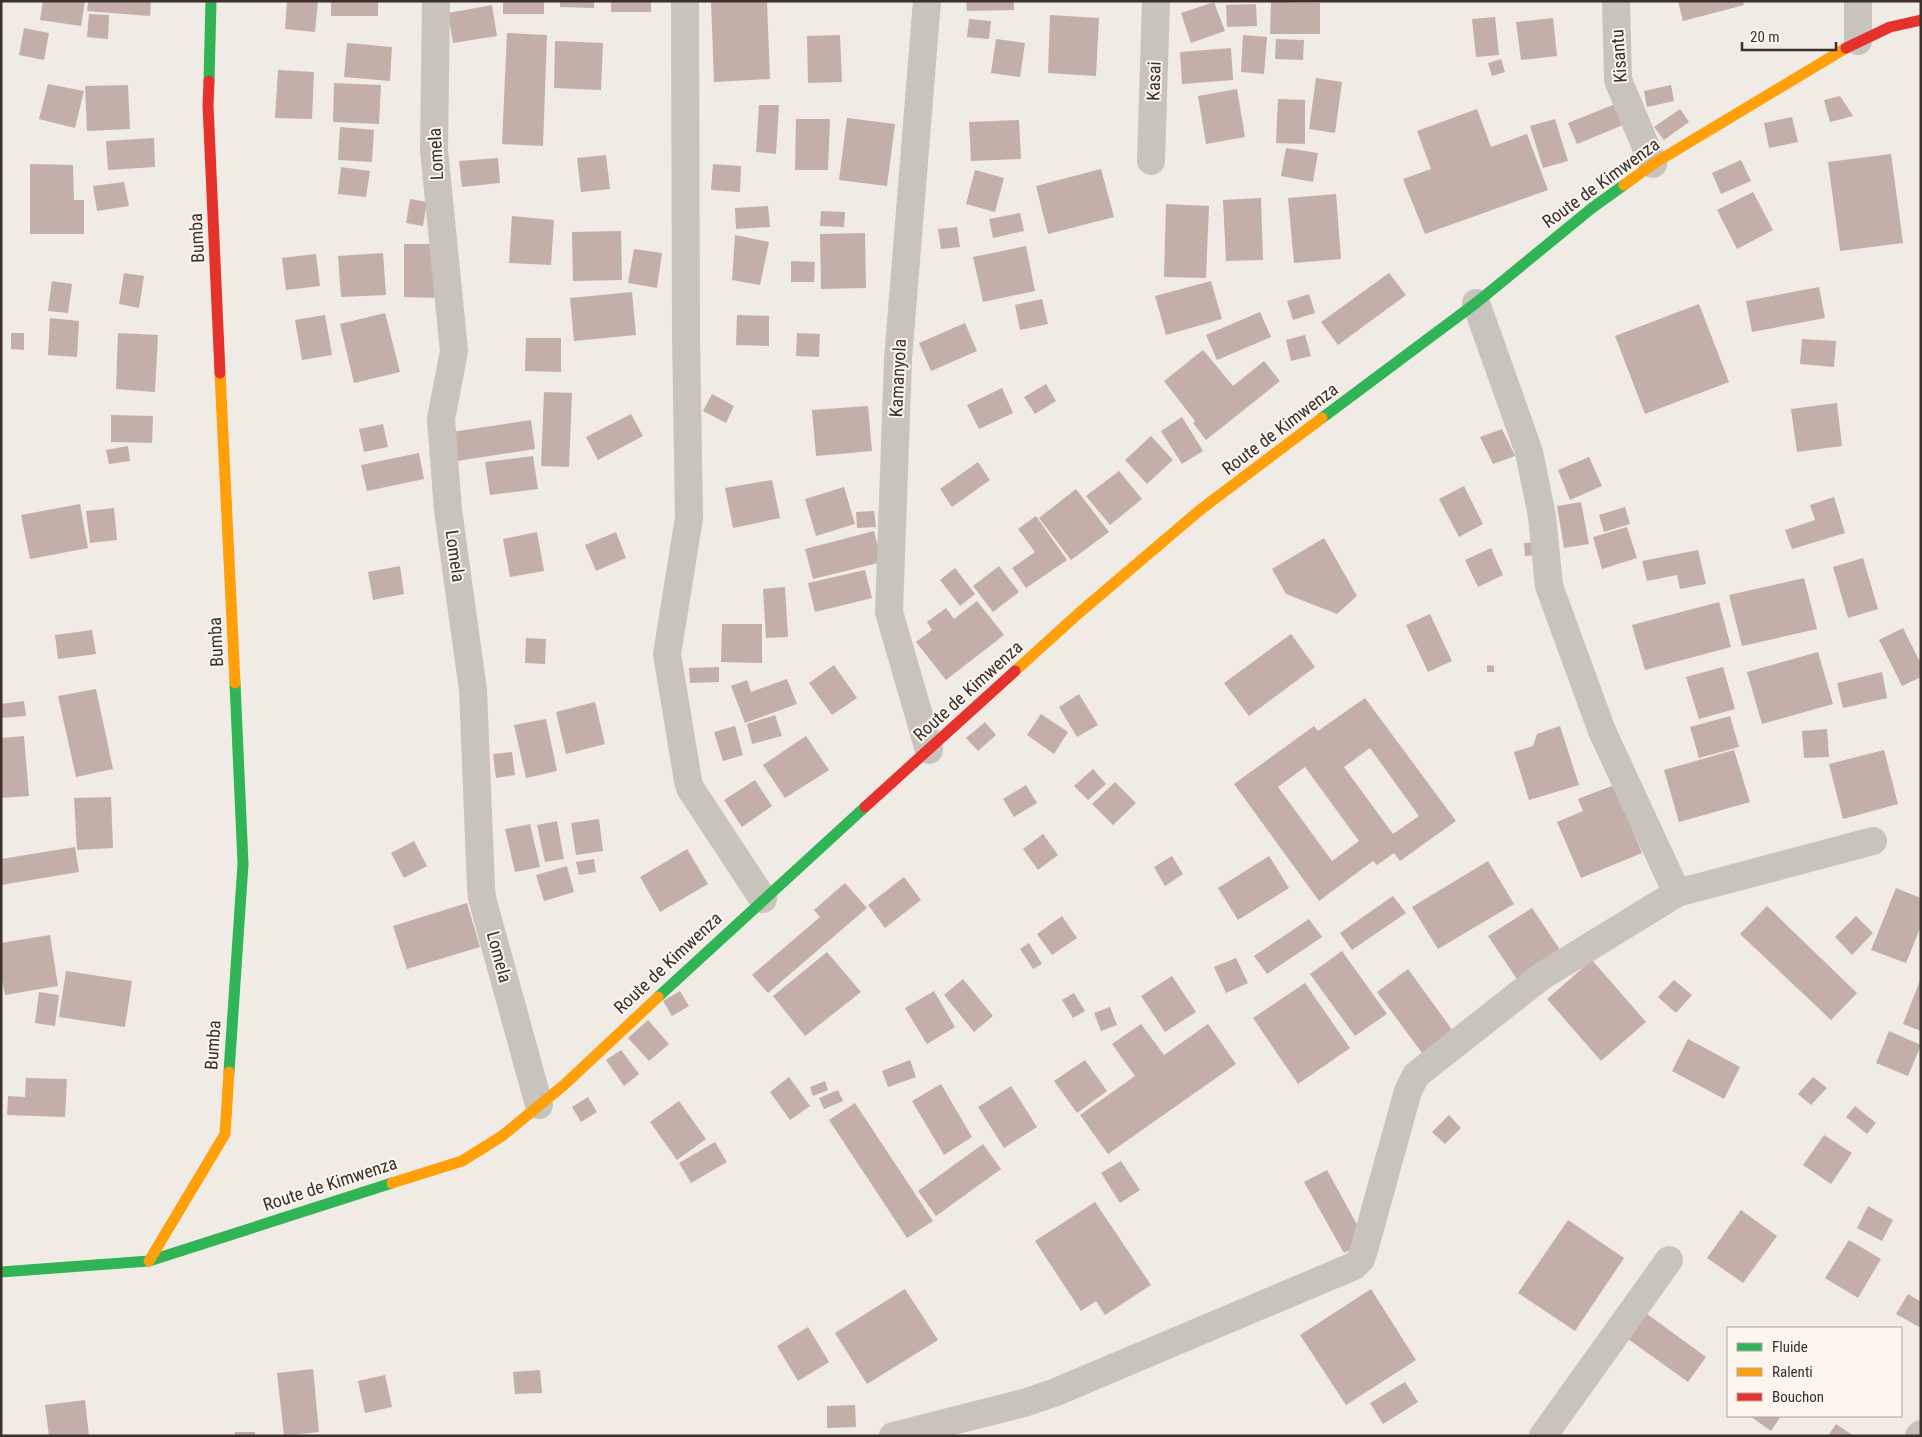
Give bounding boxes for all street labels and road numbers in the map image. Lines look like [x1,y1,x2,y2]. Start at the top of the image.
street label: Kisantu [1606,29,1631,83]
street label: Kasai [1142,61,1165,101]
street label: Lomela [424,127,447,181]
street label: Route de Kimwenza [1538,133,1663,232]
street label: Bumba [185,213,208,263]
street label: Kamanyola [885,338,910,418]
street label: Route de Kimwenza [1218,378,1342,479]
street label: Lomela [441,529,470,583]
street label: Bumba [204,617,227,667]
street label: Route de Kimwenza [909,636,1027,745]
street label: Route de Kimwenza [609,907,726,1018]
street label: Lomela [483,929,516,985]
street label: Bumba [200,1019,225,1070]
street label: Route de Kimwenza [260,1152,399,1215]

